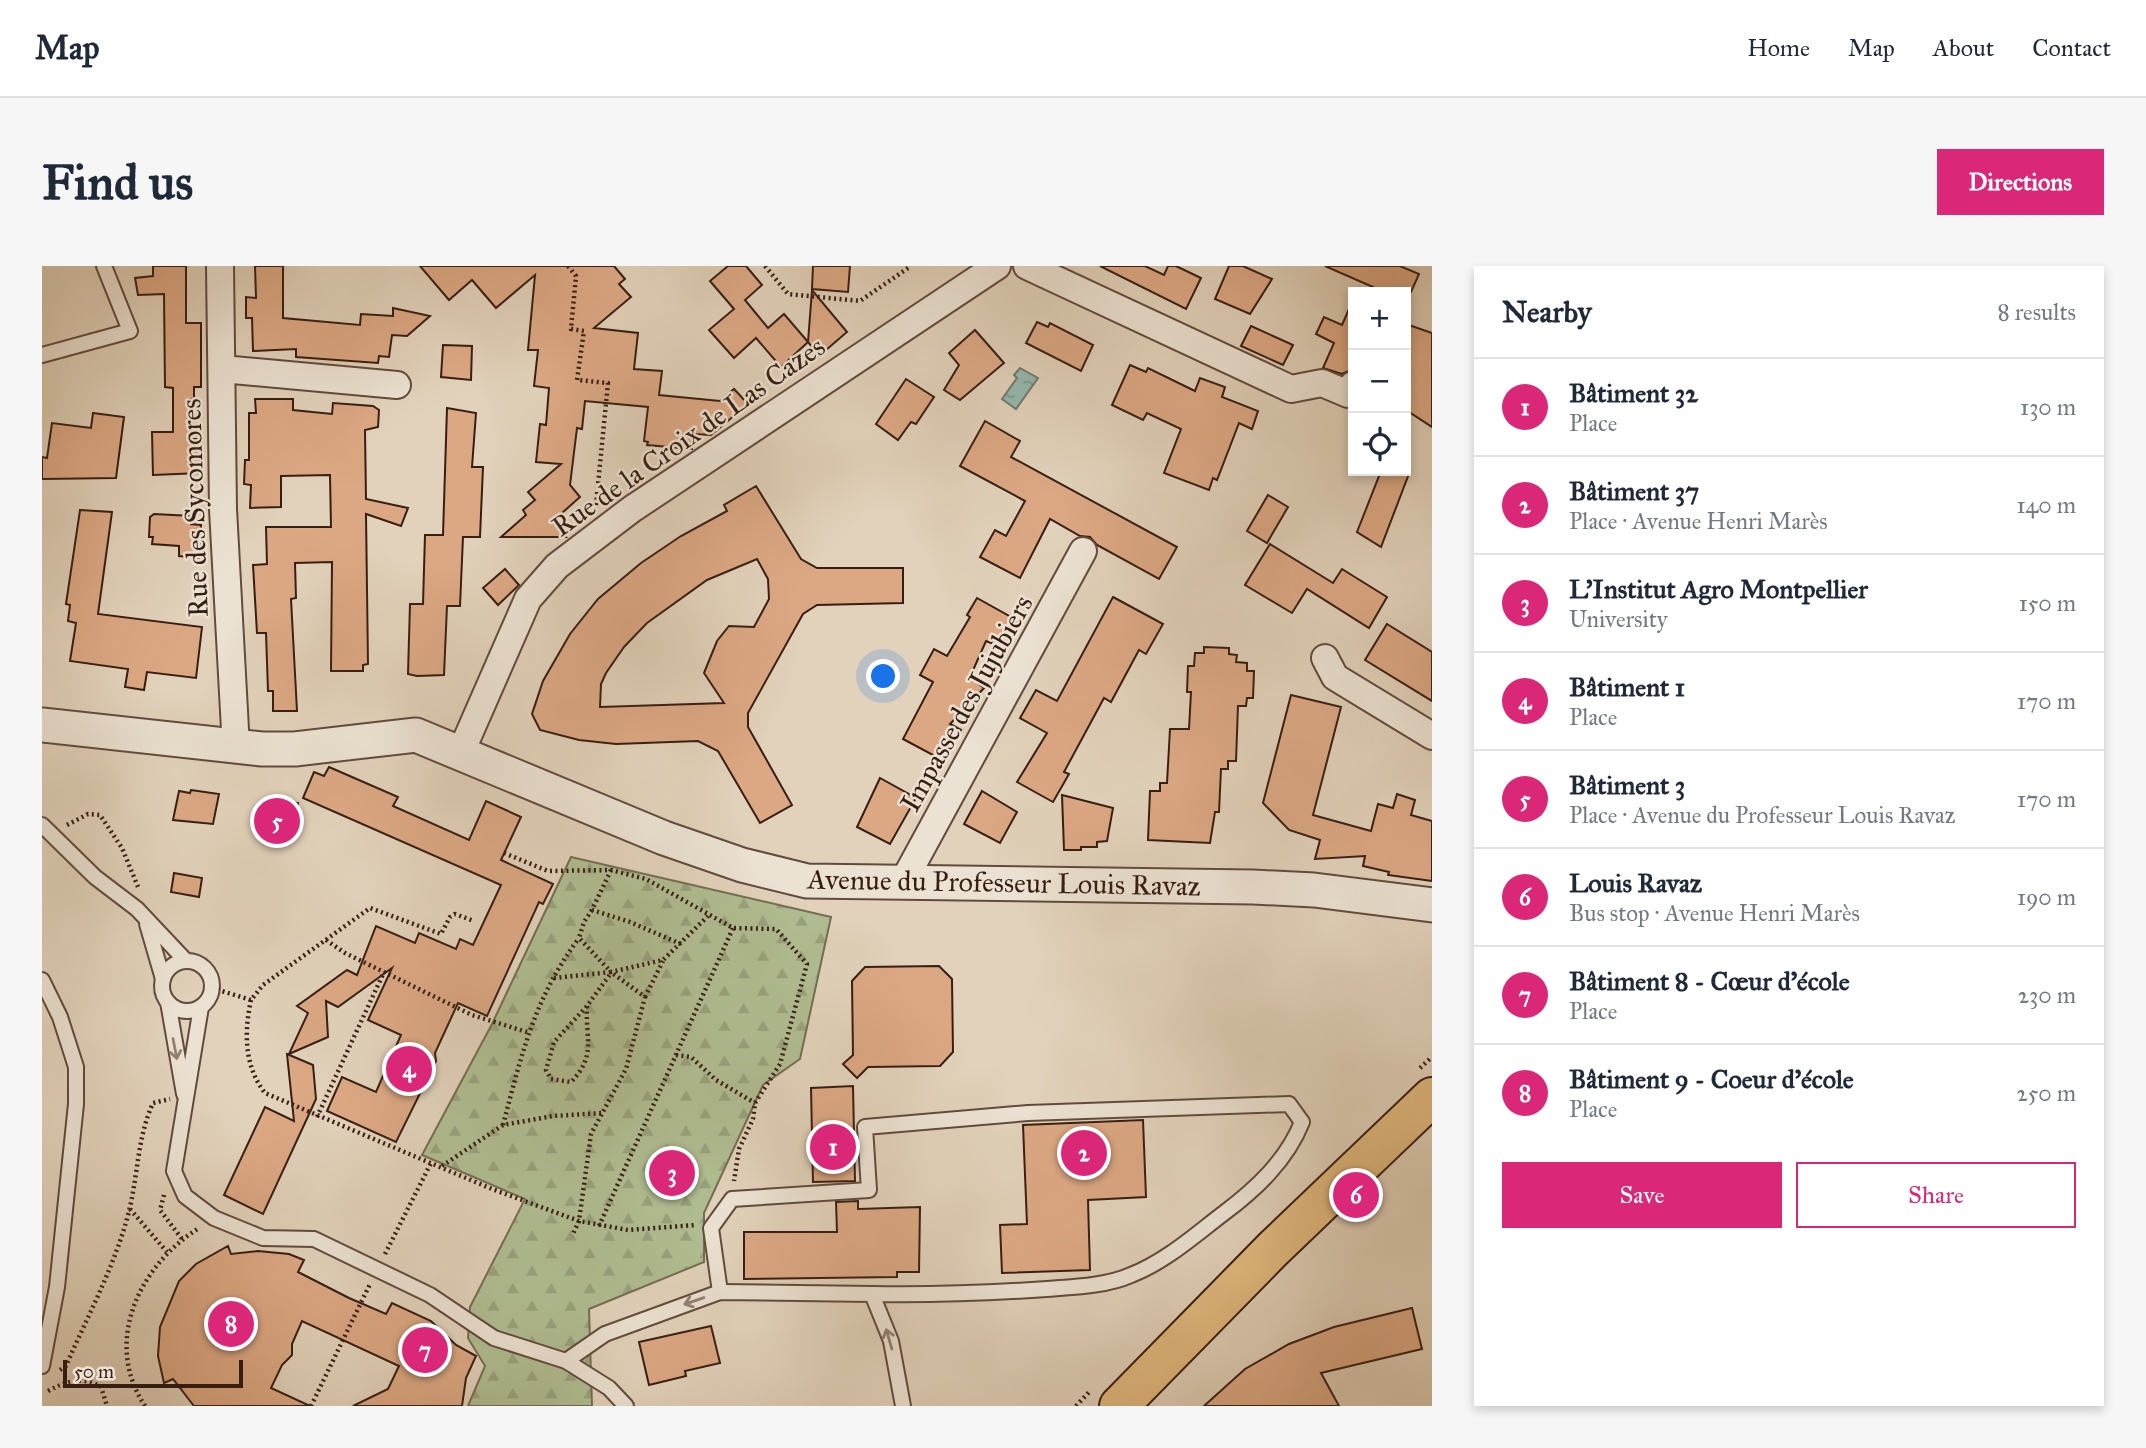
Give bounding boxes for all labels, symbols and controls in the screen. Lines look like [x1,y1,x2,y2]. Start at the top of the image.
text: Map [35,28,99,68]
text: Home [1747,33,1810,63]
text: Map [1848,33,1895,63]
text: About [1933,33,1994,63]
text: Contact [2032,33,2111,63]
button: Directions [1937,149,2104,215]
text: Find us [42,153,193,212]
map controls [1348,287,1411,476]
button: + [1348,287,1411,350]
text: Nearby [1502,294,1592,330]
text: 8 results [1997,298,2076,326]
street label: Rue de la Croix de Las Cazes [545,329,832,544]
button: − [1348,350,1411,413]
text: Bâtiment 32 [1569,377,1698,409]
text: 1 [1520,393,1530,421]
text: 130 m [2020,393,2076,421]
street label: Rue des Sycomores [173,398,216,618]
text: Place [1569,409,1617,437]
button: locate [1348,413,1411,476]
text: Bâtiment 37 [1569,475,1699,507]
text: 2 [1519,491,1531,519]
text: 140 m [2016,491,2076,519]
text: Place · Avenue Henri Marès [1569,507,1828,535]
text: L'Institut Agro Montpellier [1569,573,1868,605]
street label: Impasse des Jujubiers [892,589,1040,818]
text: 3 [1520,589,1530,617]
text: 150 m [2019,589,2076,617]
text: University [1569,605,1668,633]
your location [866,659,900,693]
text: Bâtiment 1 [1569,671,1685,703]
text: 4 [1519,687,1531,715]
text: 170 m [2017,687,2076,715]
text: Place [1569,703,1617,731]
text: Bâtiment 3 [1569,769,1685,801]
text: 5 [1520,785,1530,813]
text: 170 m [2017,785,2076,813]
pin: 5 [254,795,300,847]
text: Place · Avenue du Professeur Louis Ravaz [1569,801,1955,829]
street label: Avenue du Professeur Louis Ravaz [806,862,1201,903]
text: Louis Ravaz [1569,867,1702,899]
text: 6 [1519,883,1531,911]
text: 190 m [2017,883,2076,911]
text: Bus stop · Avenue Henri Marès [1569,899,1860,927]
text: Bâtiment 8 - Cœur d'école [1569,965,1850,997]
text: 7 [1519,981,1531,1009]
text: 230 m [2018,981,2076,1009]
text: Place [1569,997,1617,1025]
one-way arrow [168,1037,182,1060]
pin: 4 [386,1043,432,1095]
text: Bâtiment 9 - Coeur d'école [1569,1063,1854,1095]
text: 8 [1519,1079,1531,1107]
text: 250 m [2016,1079,2076,1107]
text: Place [1569,1095,1617,1123]
pin: 1 [810,1121,856,1173]
pin: 2 [1061,1127,1107,1179]
pin: 3 [649,1147,695,1199]
button: Save [1502,1162,1782,1228]
button: Share [1796,1162,2076,1228]
pin: 6 [1333,1169,1379,1221]
one-way arrow [684,1296,706,1308]
pin: 8 [208,1298,254,1350]
pin: 7 [402,1324,448,1376]
one-way arrow [881,1329,894,1351]
scale bar [63,1357,243,1389]
text: 50 m [74,1360,114,1383]

